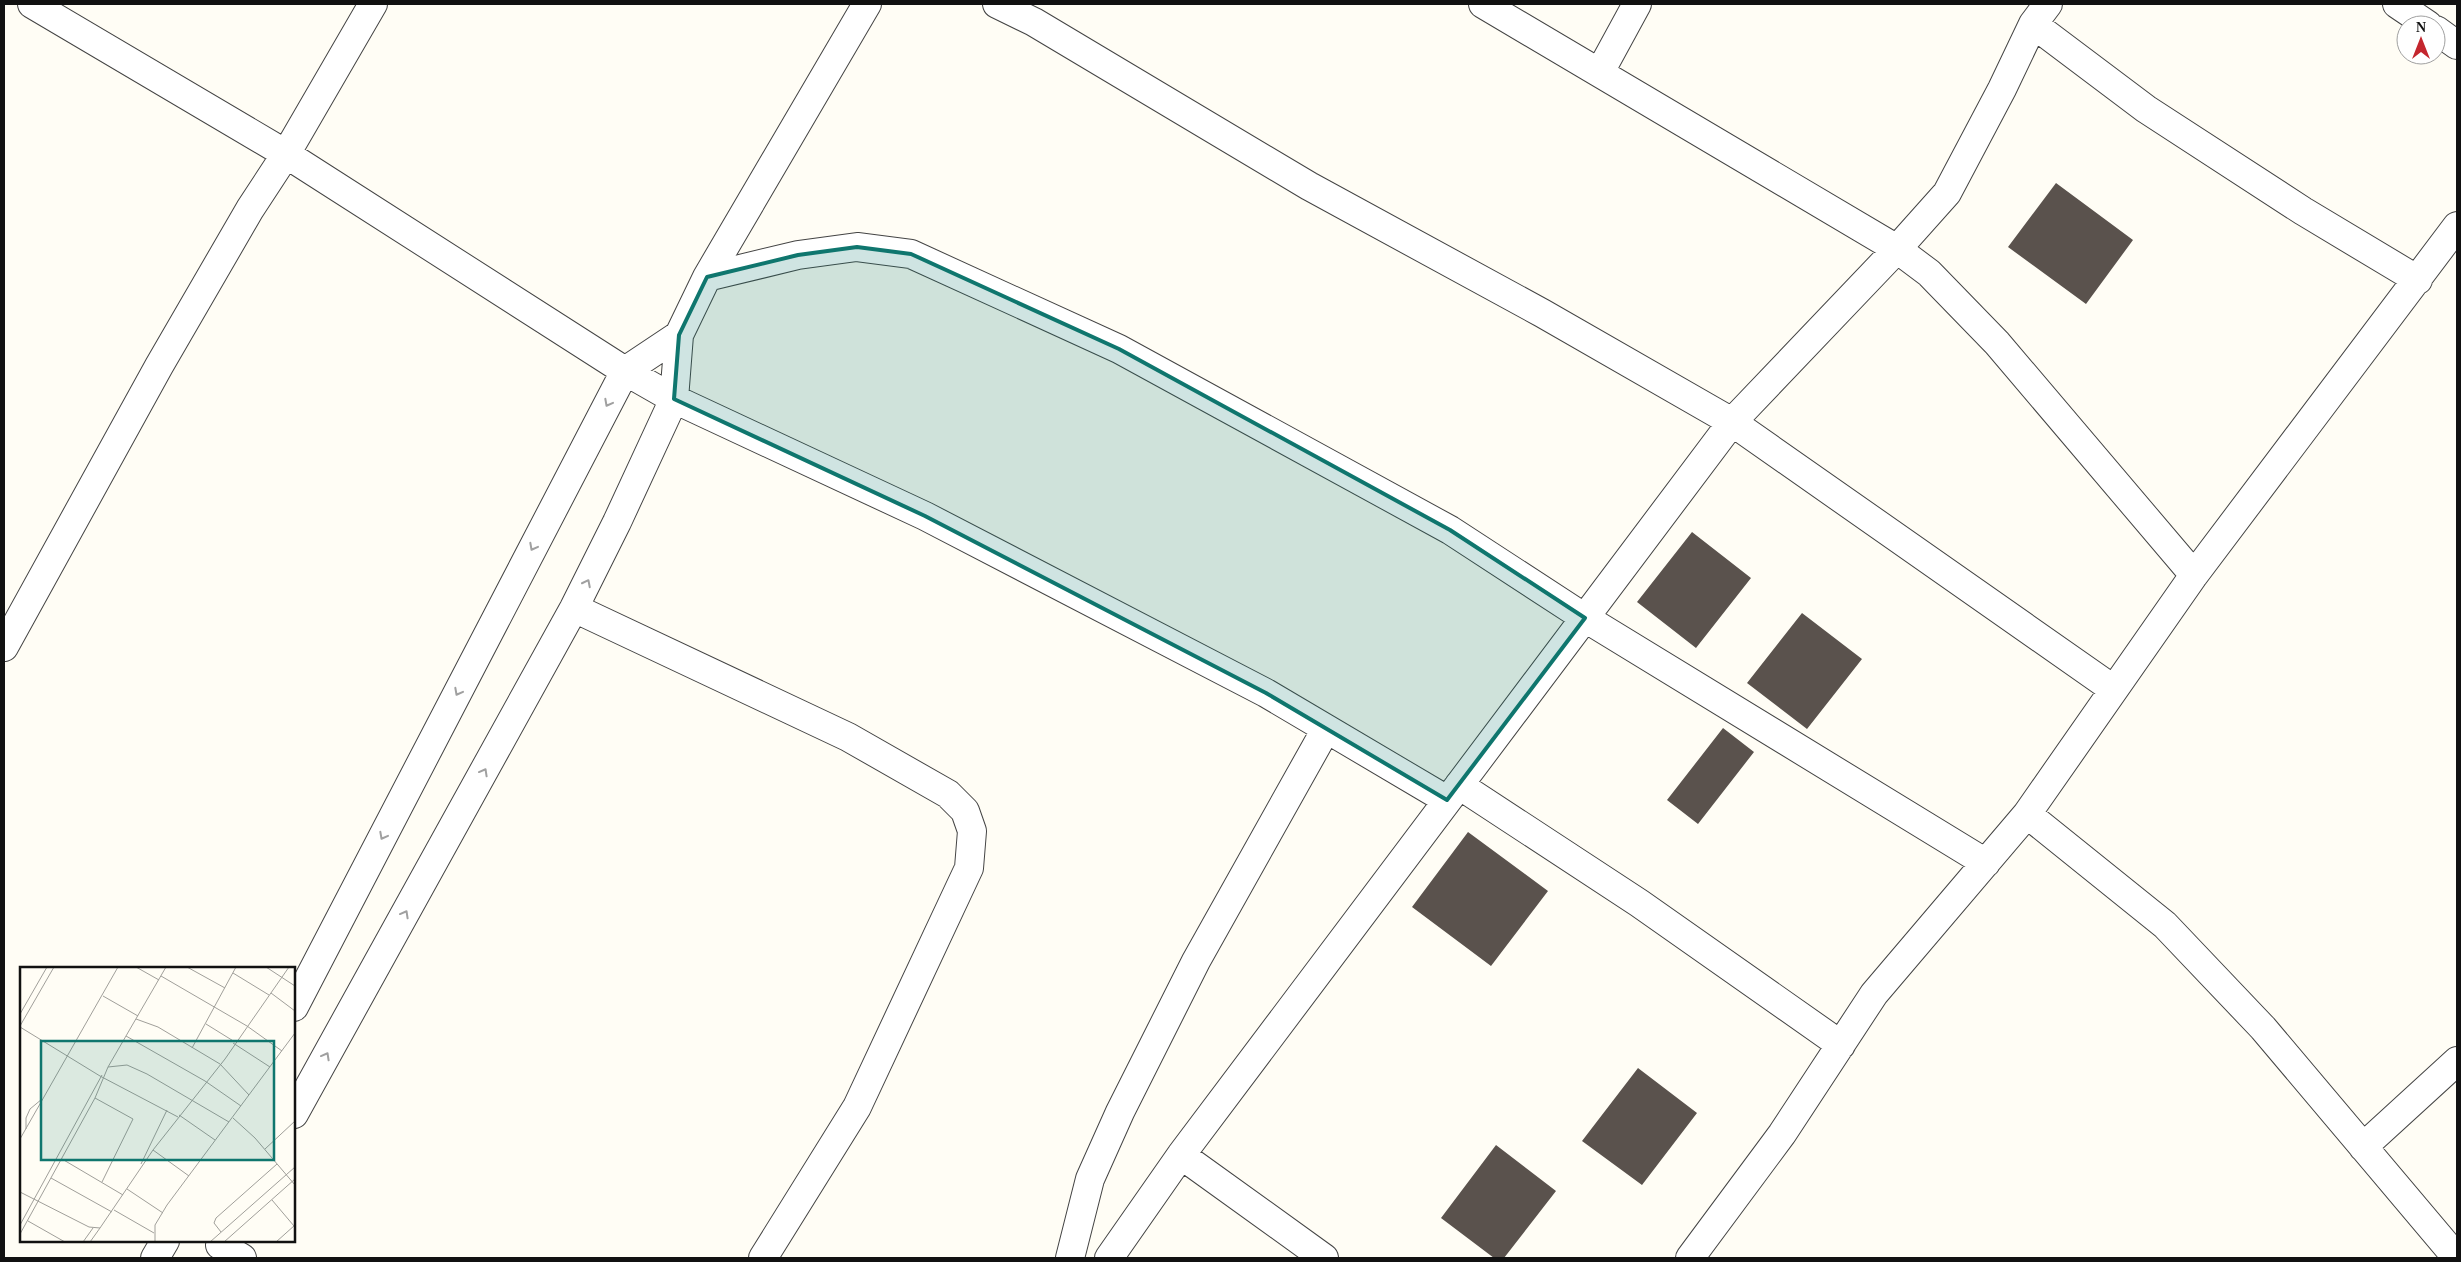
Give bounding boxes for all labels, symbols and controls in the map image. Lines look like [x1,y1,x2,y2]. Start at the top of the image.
north arrow [2396,15,2446,65]
text: N [2416,20,2426,35]
one-way arrow [604,398,614,407]
one-way arrow [529,542,539,551]
one-way arrow [581,579,591,588]
one-way arrow [454,686,464,695]
one-way arrow [477,768,487,777]
one-way arrow [379,830,389,839]
one-way arrow [399,910,409,919]
inset map [20,967,295,1242]
one-way arrow [320,1052,330,1061]

